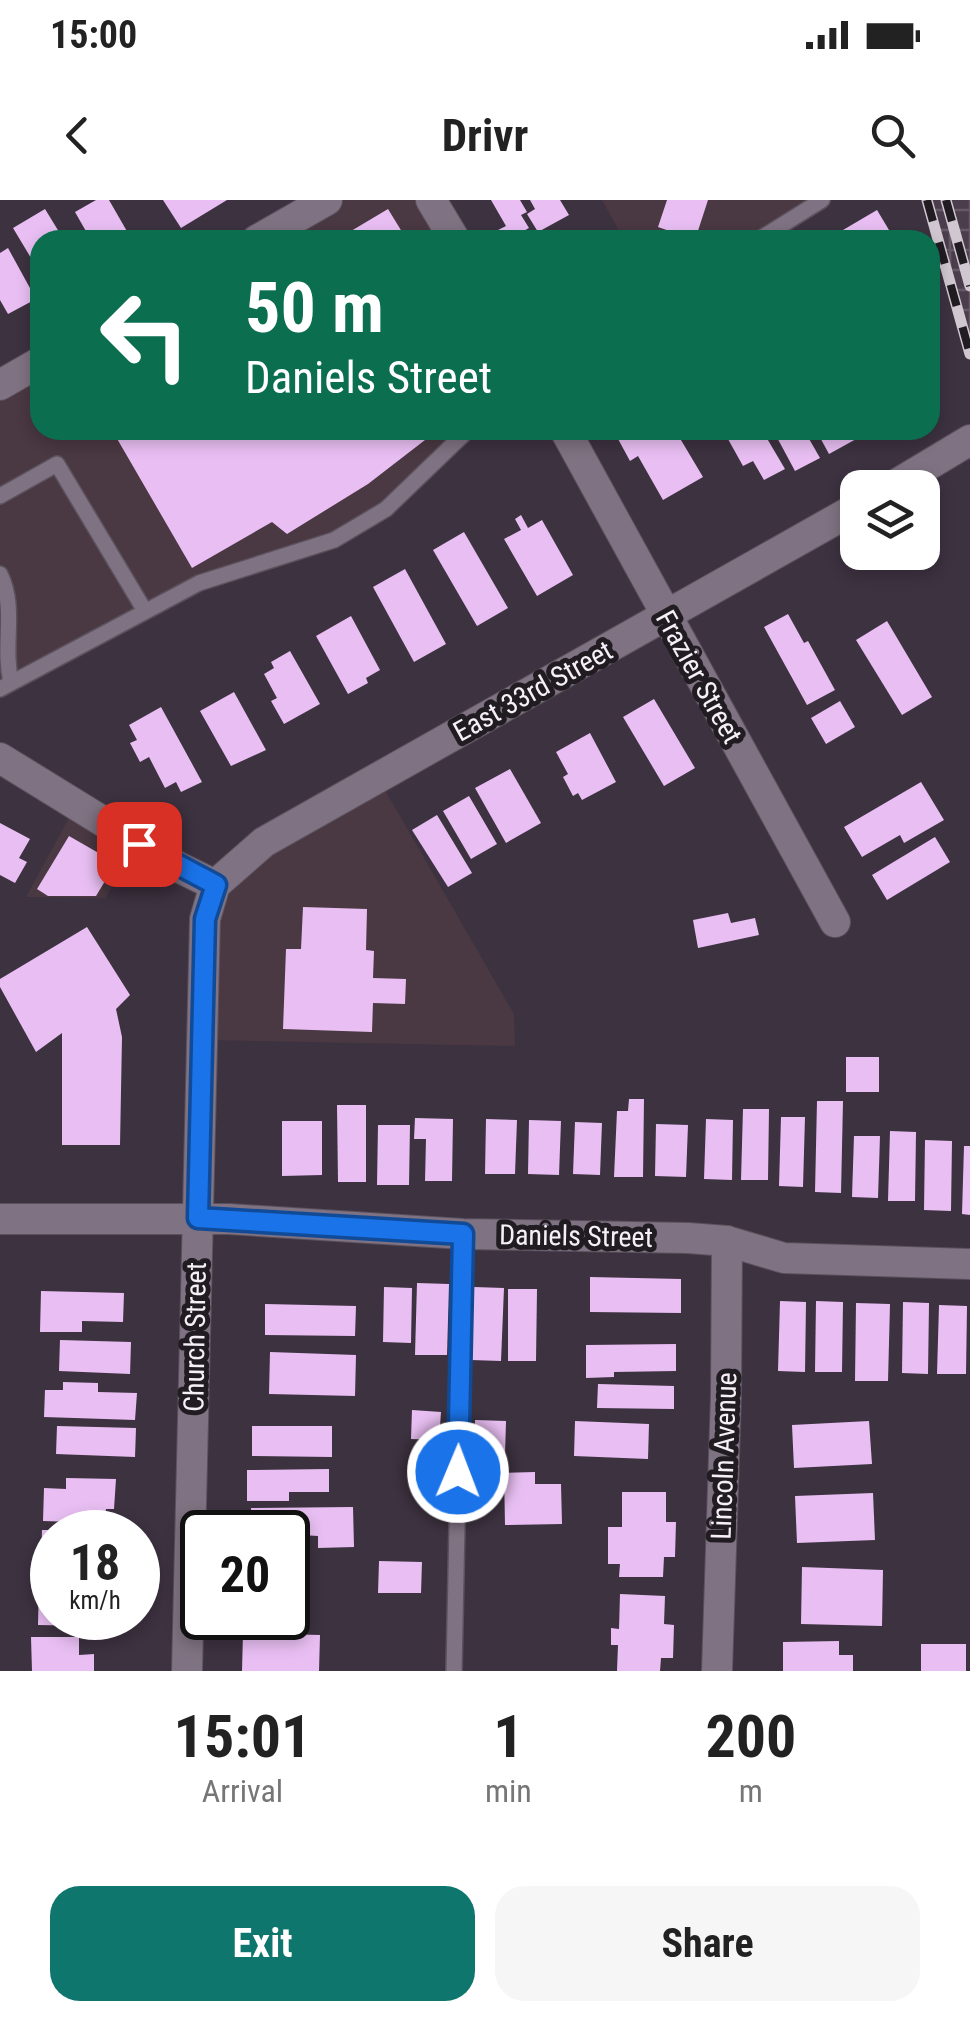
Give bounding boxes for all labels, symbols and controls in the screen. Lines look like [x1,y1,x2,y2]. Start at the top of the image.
text: 15:00 [50,13,137,57]
icon: back [50,108,105,163]
icon: search [865,108,920,163]
text: Drivr [442,109,528,162]
text: 50 m [245,267,384,349]
icon: left [80,270,210,400]
text: Daniels Street [245,351,492,404]
map controls [840,470,940,570]
button: layers [840,470,940,570]
street label: Frazier Street [649,605,749,749]
street label: East 33rd Street [448,634,618,748]
pin [97,802,182,887]
icon: arrive [112,817,167,872]
street label: Daniels Street [499,1218,653,1254]
street label: Church Street [177,1262,213,1412]
street label: Lincoln Avenue [705,1372,743,1540]
position arrow [406,1420,510,1524]
speed limit sign: 20 [180,1510,310,1640]
text: 18 [70,1534,120,1592]
text: km/h [69,1586,121,1615]
text: 15:01 [174,1701,311,1772]
text: 1 [493,1701,524,1772]
text: 200 [705,1701,796,1772]
text: Arrival [202,1772,283,1810]
text: min [485,1772,532,1810]
text: m [739,1772,763,1810]
button: Exit [50,1886,475,2001]
button: Share [495,1886,920,2001]

